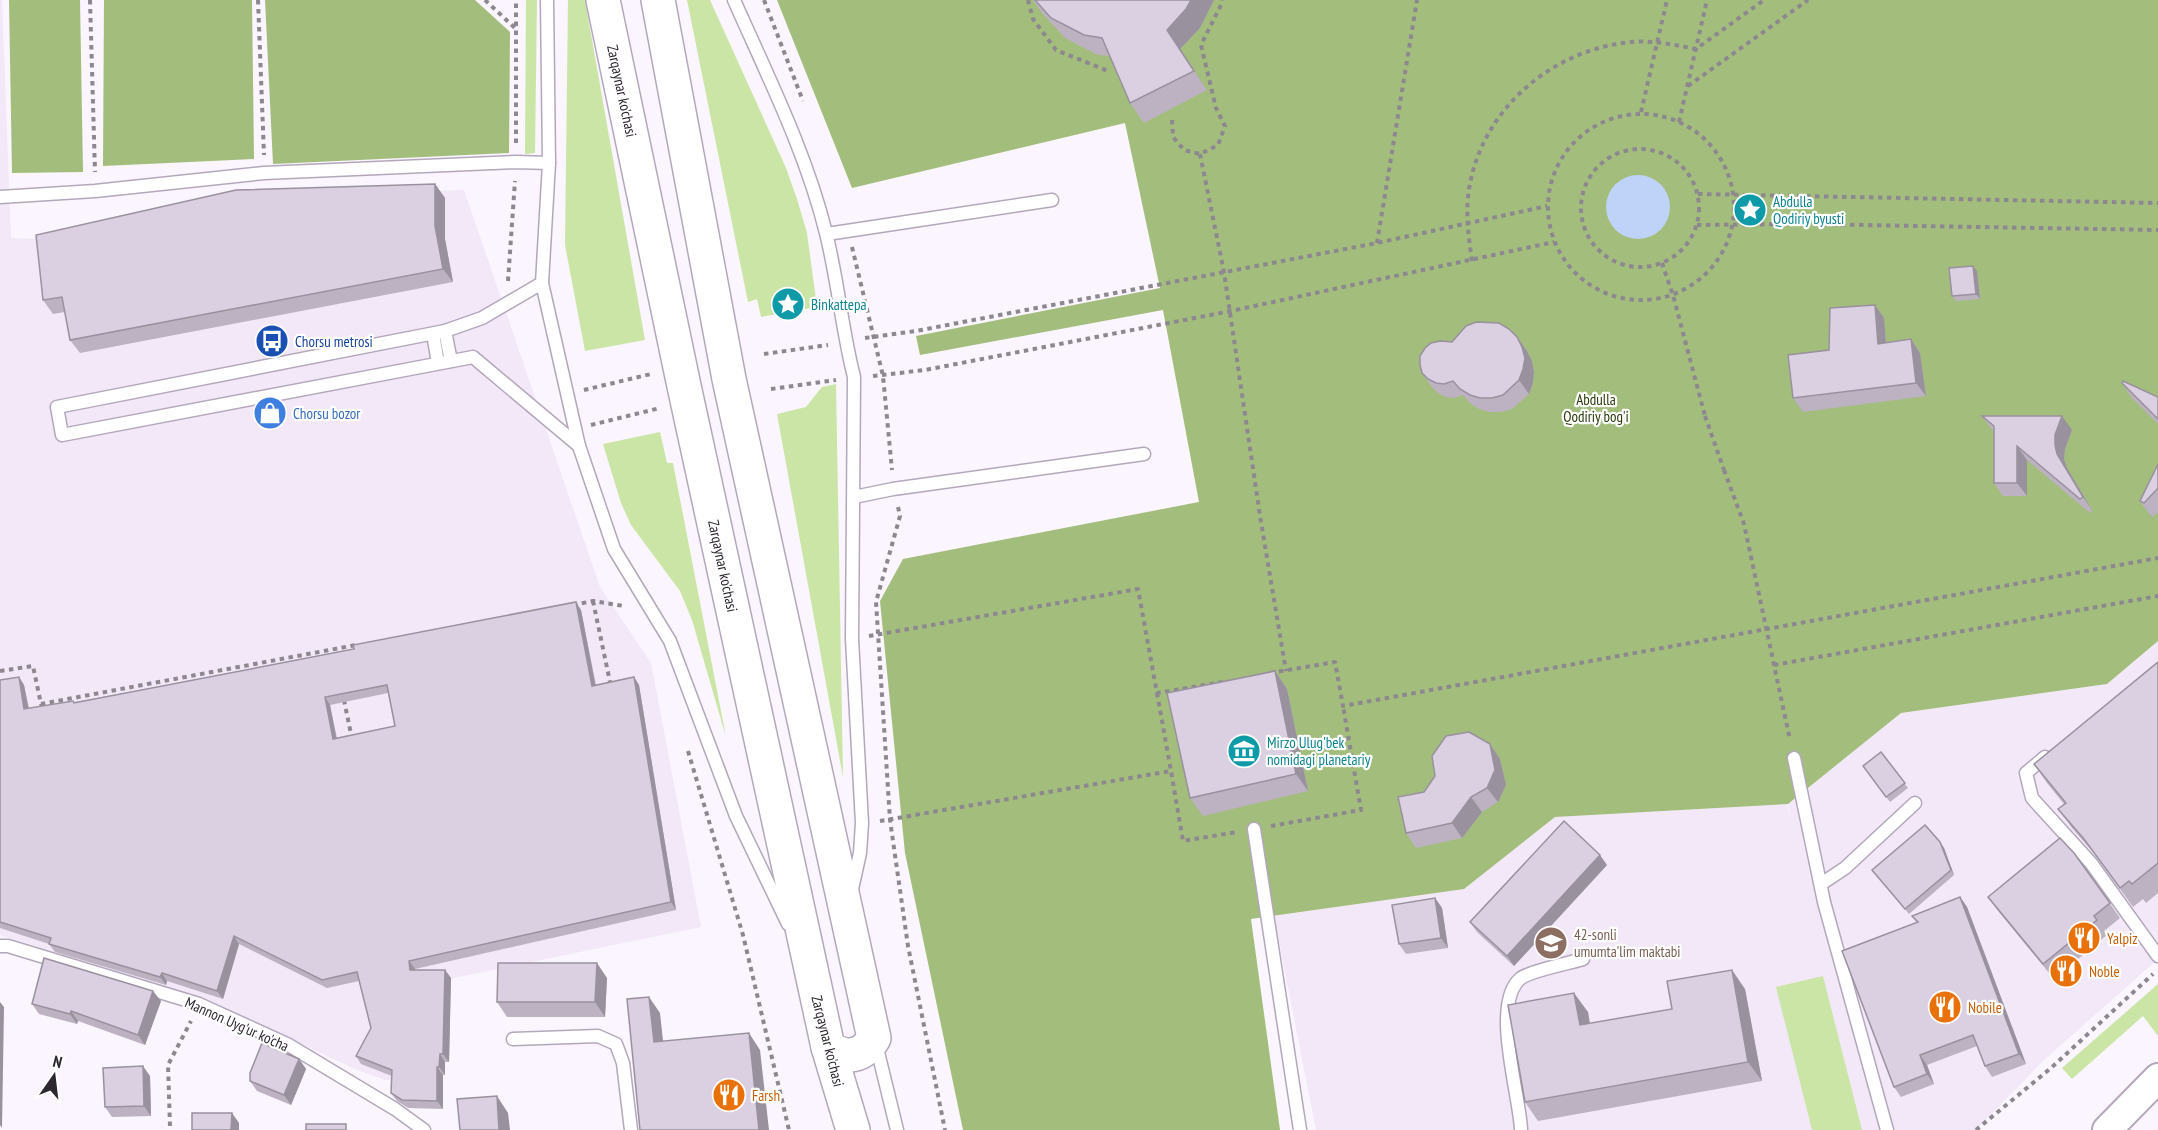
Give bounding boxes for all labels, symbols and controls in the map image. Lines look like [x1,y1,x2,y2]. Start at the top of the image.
street label: Zarqaynar ko'chasi [603,43,641,139]
place icon: Abdulla Qodiriy byusti [1732,192,1768,228]
place label: Abdulla Qodiriy byusti [1773,192,1844,228]
place icon: Binkattepa [770,286,806,322]
place label: Binkattepa [811,295,867,314]
bus stop icon: Chorsu metrosi [254,323,290,359]
place label: Chorsu metrosi [295,332,373,351]
park label: Abdulla Qodiriy bog'i [1563,390,1629,426]
shop icon: Chorsu bozor [252,395,288,431]
place label: Chorsu bozor [293,404,361,423]
street label: Zarqaynar ko'chasi [704,518,742,614]
museum icon: Mirzo Ulug'bek nomidagi planetariy [1226,733,1262,769]
place label: Mirzo Ulug'bek nomidagi planetariy [1267,733,1371,769]
restaurant icon: Yalpiz [2066,920,2102,956]
school or university icon: 42-sonli umumta'lim maktabi [1533,925,1569,961]
place label: 42-sonli umumta'lim maktabi [1574,925,1680,961]
place label: Yalpiz [2107,929,2138,948]
restaurant icon: Noble [2048,953,2084,989]
place label: Noble [2089,962,2120,981]
restaurant icon: Nobile [1927,989,1963,1025]
street label: Mannon Uyg'ur ko'cha [182,993,292,1055]
street label: Zarqaynar ko'chasi [807,993,849,1089]
place label: Nobile [1968,998,2002,1017]
north arrow [24,1046,84,1106]
text: N [51,1051,64,1072]
restaurant icon: Farsh [711,1077,747,1113]
place label: Farsh [752,1086,780,1105]

